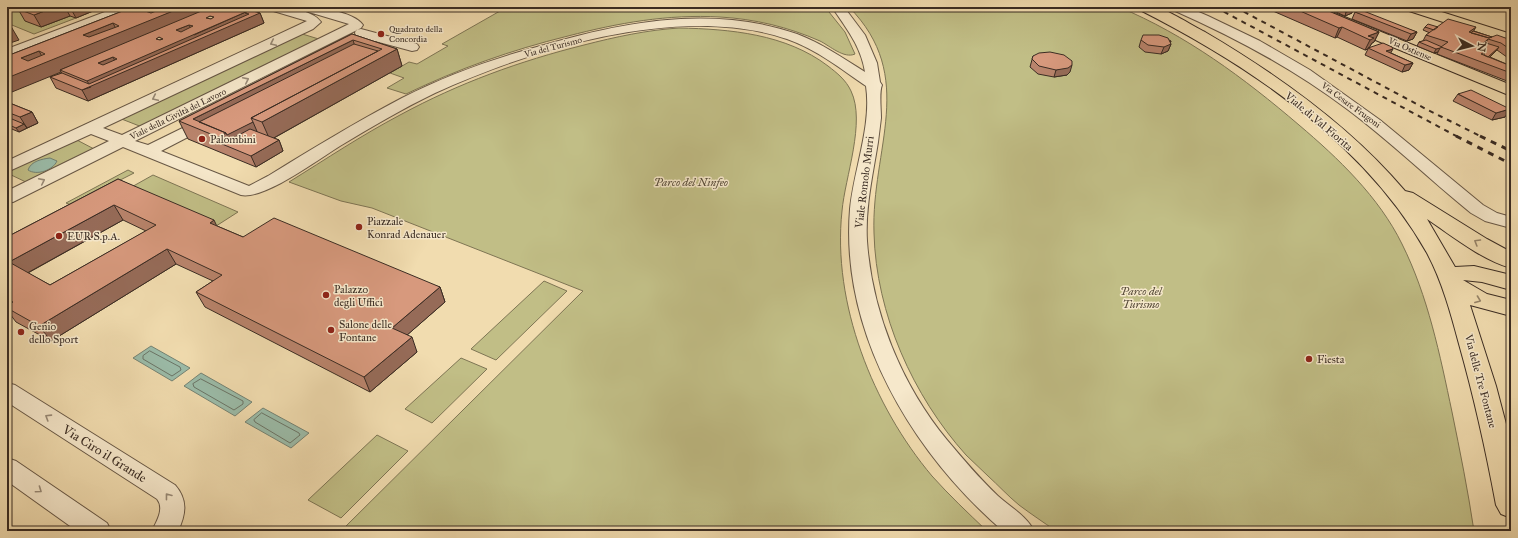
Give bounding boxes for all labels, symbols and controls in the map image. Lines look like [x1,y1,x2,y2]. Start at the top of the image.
place label: Quadrato della Concordia [389,23,443,44]
north arrow [1452,26,1492,66]
marker: Quadrato della Concordia [376,29,386,39]
street label: Via del Turismo [522,33,583,60]
street label: Via Ostiense [1386,34,1434,63]
one-way arrow [270,38,277,46]
text: N [1474,42,1488,53]
one-way arrow [242,77,250,85]
street label: Via Cesare Frugoni [1318,79,1383,131]
street label: Viale della Civiltà del Lavoro [127,85,228,142]
street label: Viale di Val Fiorita [1281,89,1355,154]
one-way arrow [152,93,159,101]
place label: Palombini [210,133,256,146]
marker: Palombini [197,134,207,144]
street label: Viale Romolo Murri [852,135,877,230]
park label: Parco del Ninfeo [654,176,728,189]
one-way arrow [38,178,45,186]
place label: Piazzale Konrad Adenauer [367,215,446,241]
marker: Piazzale Konrad Adenauer [354,222,364,232]
place label: EUR S.p.A. [67,230,120,243]
marker: EUR S.p.A. [54,231,64,241]
one-way arrow [1474,240,1481,247]
place label: Palazzo degli Uffici [334,283,383,309]
park label: Parco del Turismo [1120,285,1163,311]
marker: Palazzo degli Uffici [321,290,331,300]
one-way arrow [1475,295,1482,303]
place label: Salone delle Fontane [339,318,392,344]
place label: Genio dello Sport [29,320,79,346]
marker: Salone delle Fontane [326,325,336,335]
marker: Genio dello Sport [16,327,26,337]
street label: Via delle Tre Fontane [1461,332,1499,430]
place label: Fiesta [1317,353,1345,366]
marker: Fiesta [1304,354,1314,364]
one-way arrow [45,414,52,422]
street label: Via Ciro il Grande [59,421,150,486]
one-way arrow [35,485,42,493]
one-way arrow [166,493,173,500]

